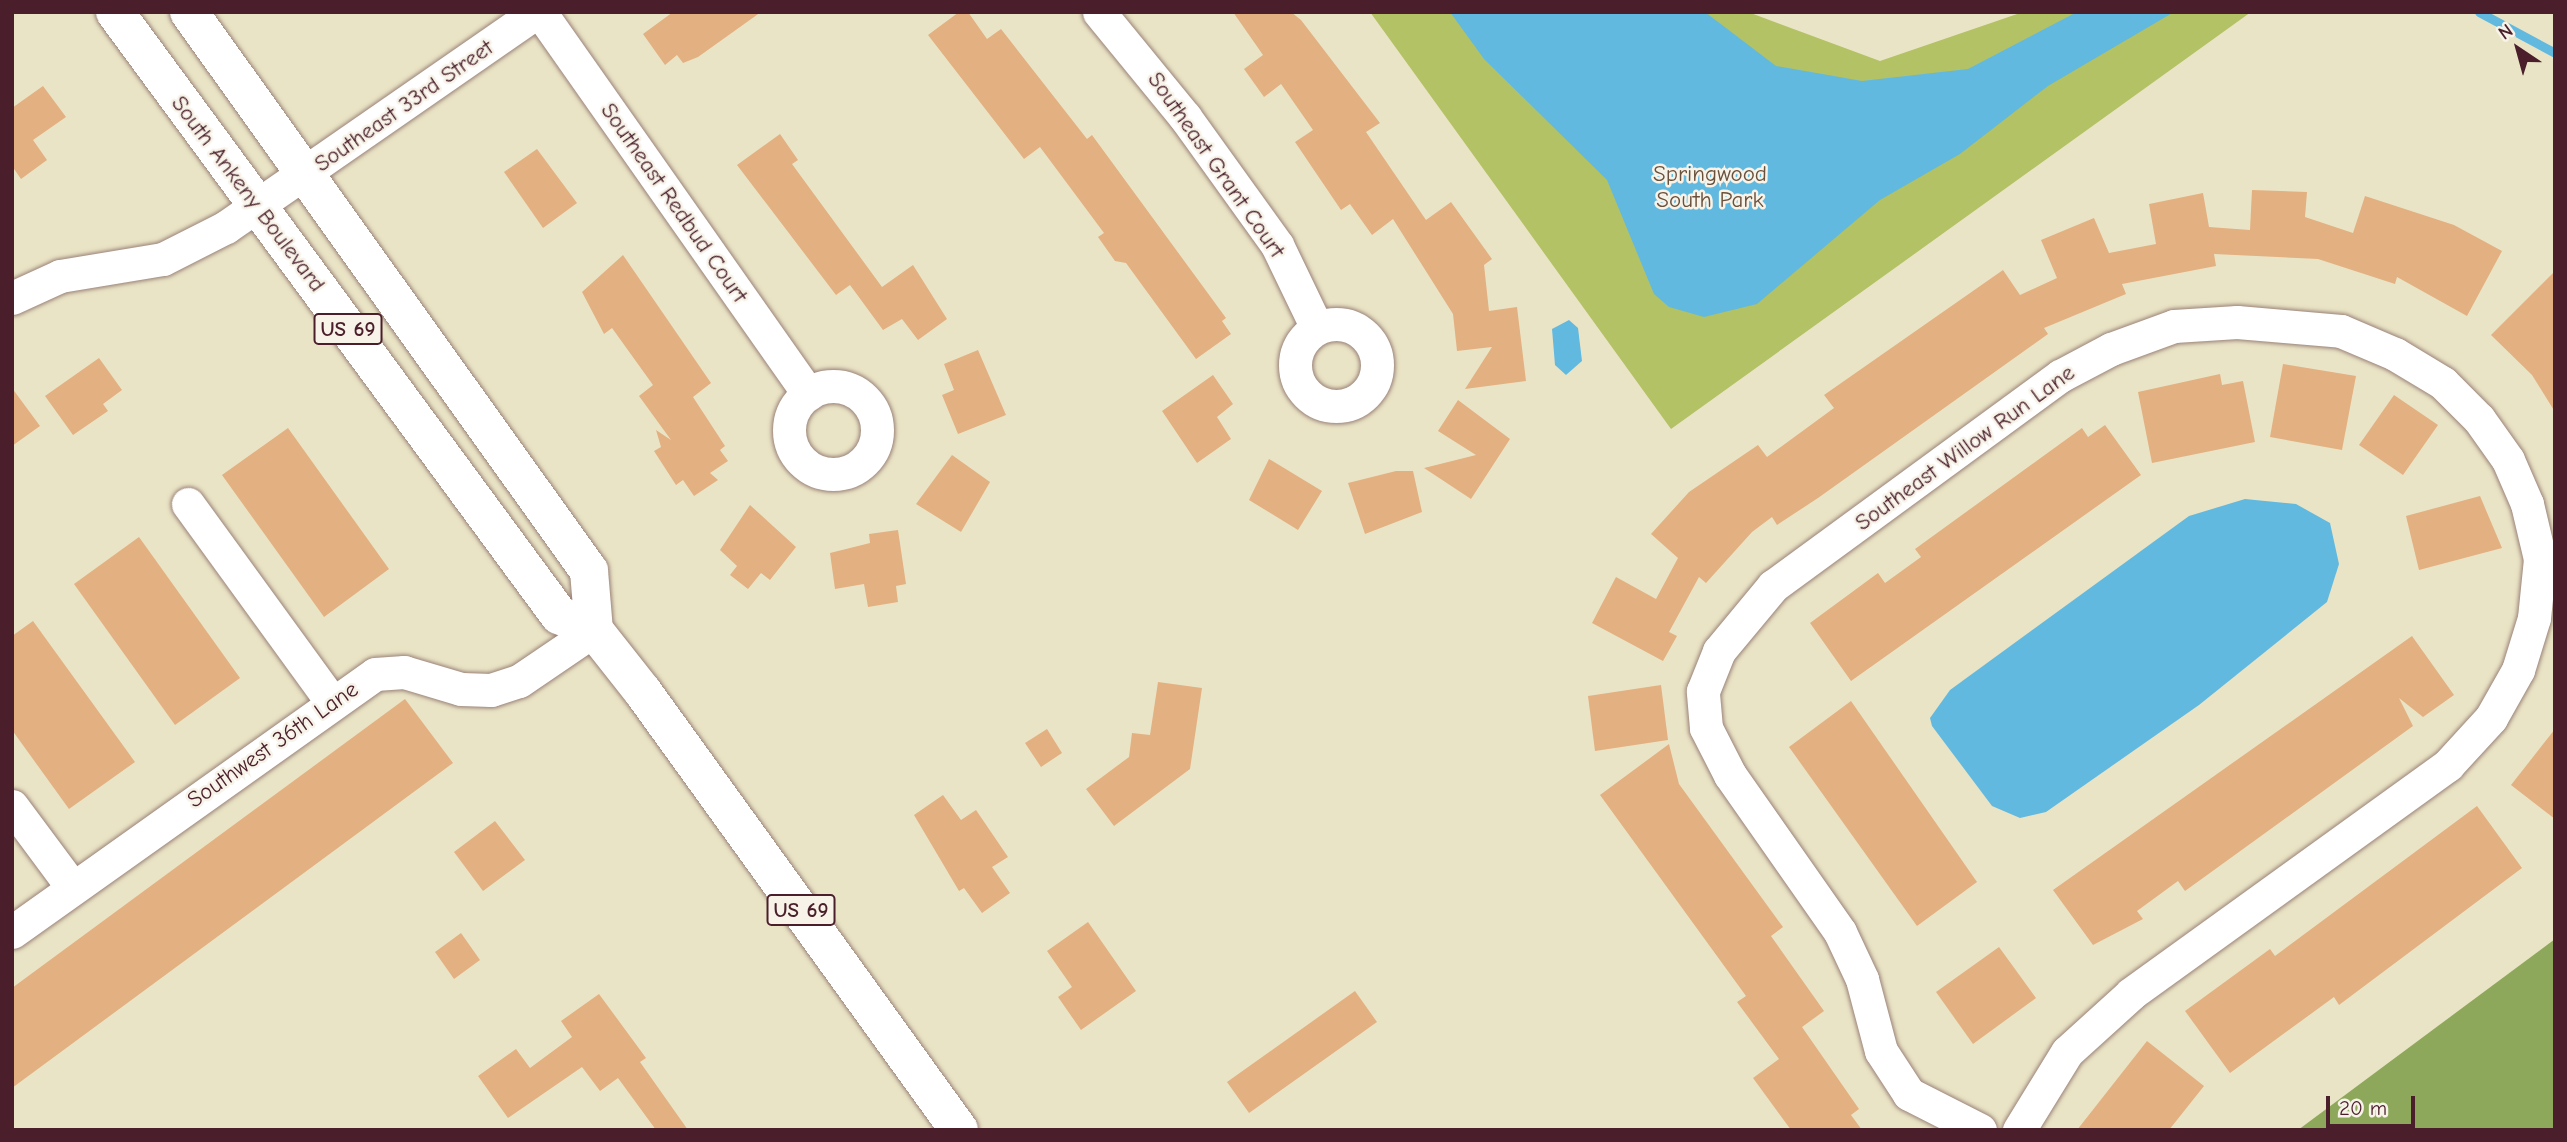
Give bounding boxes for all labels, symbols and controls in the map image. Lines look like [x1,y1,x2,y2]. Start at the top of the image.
north arrow [2483,14,2553,84]
text: N [2494,19,2517,45]
street label: Southeast 33rd Street [309,34,499,178]
street label: Southeast Grant Court [1141,67,1291,263]
street label: South Ankeny Boulevard [165,90,331,298]
street label: Southeast Redbud Court [595,98,753,308]
park label: Springwood South Park [1653,160,1767,214]
road number: US 69 [313,312,383,346]
street label: Southeast Willow Run Lane [1850,359,2080,537]
street label: Southwest 36th Lane [182,676,364,814]
road number: US 69 [766,892,836,928]
scale bar [2329,1082,2418,1126]
text: 20 m [2339,1096,2387,1120]

